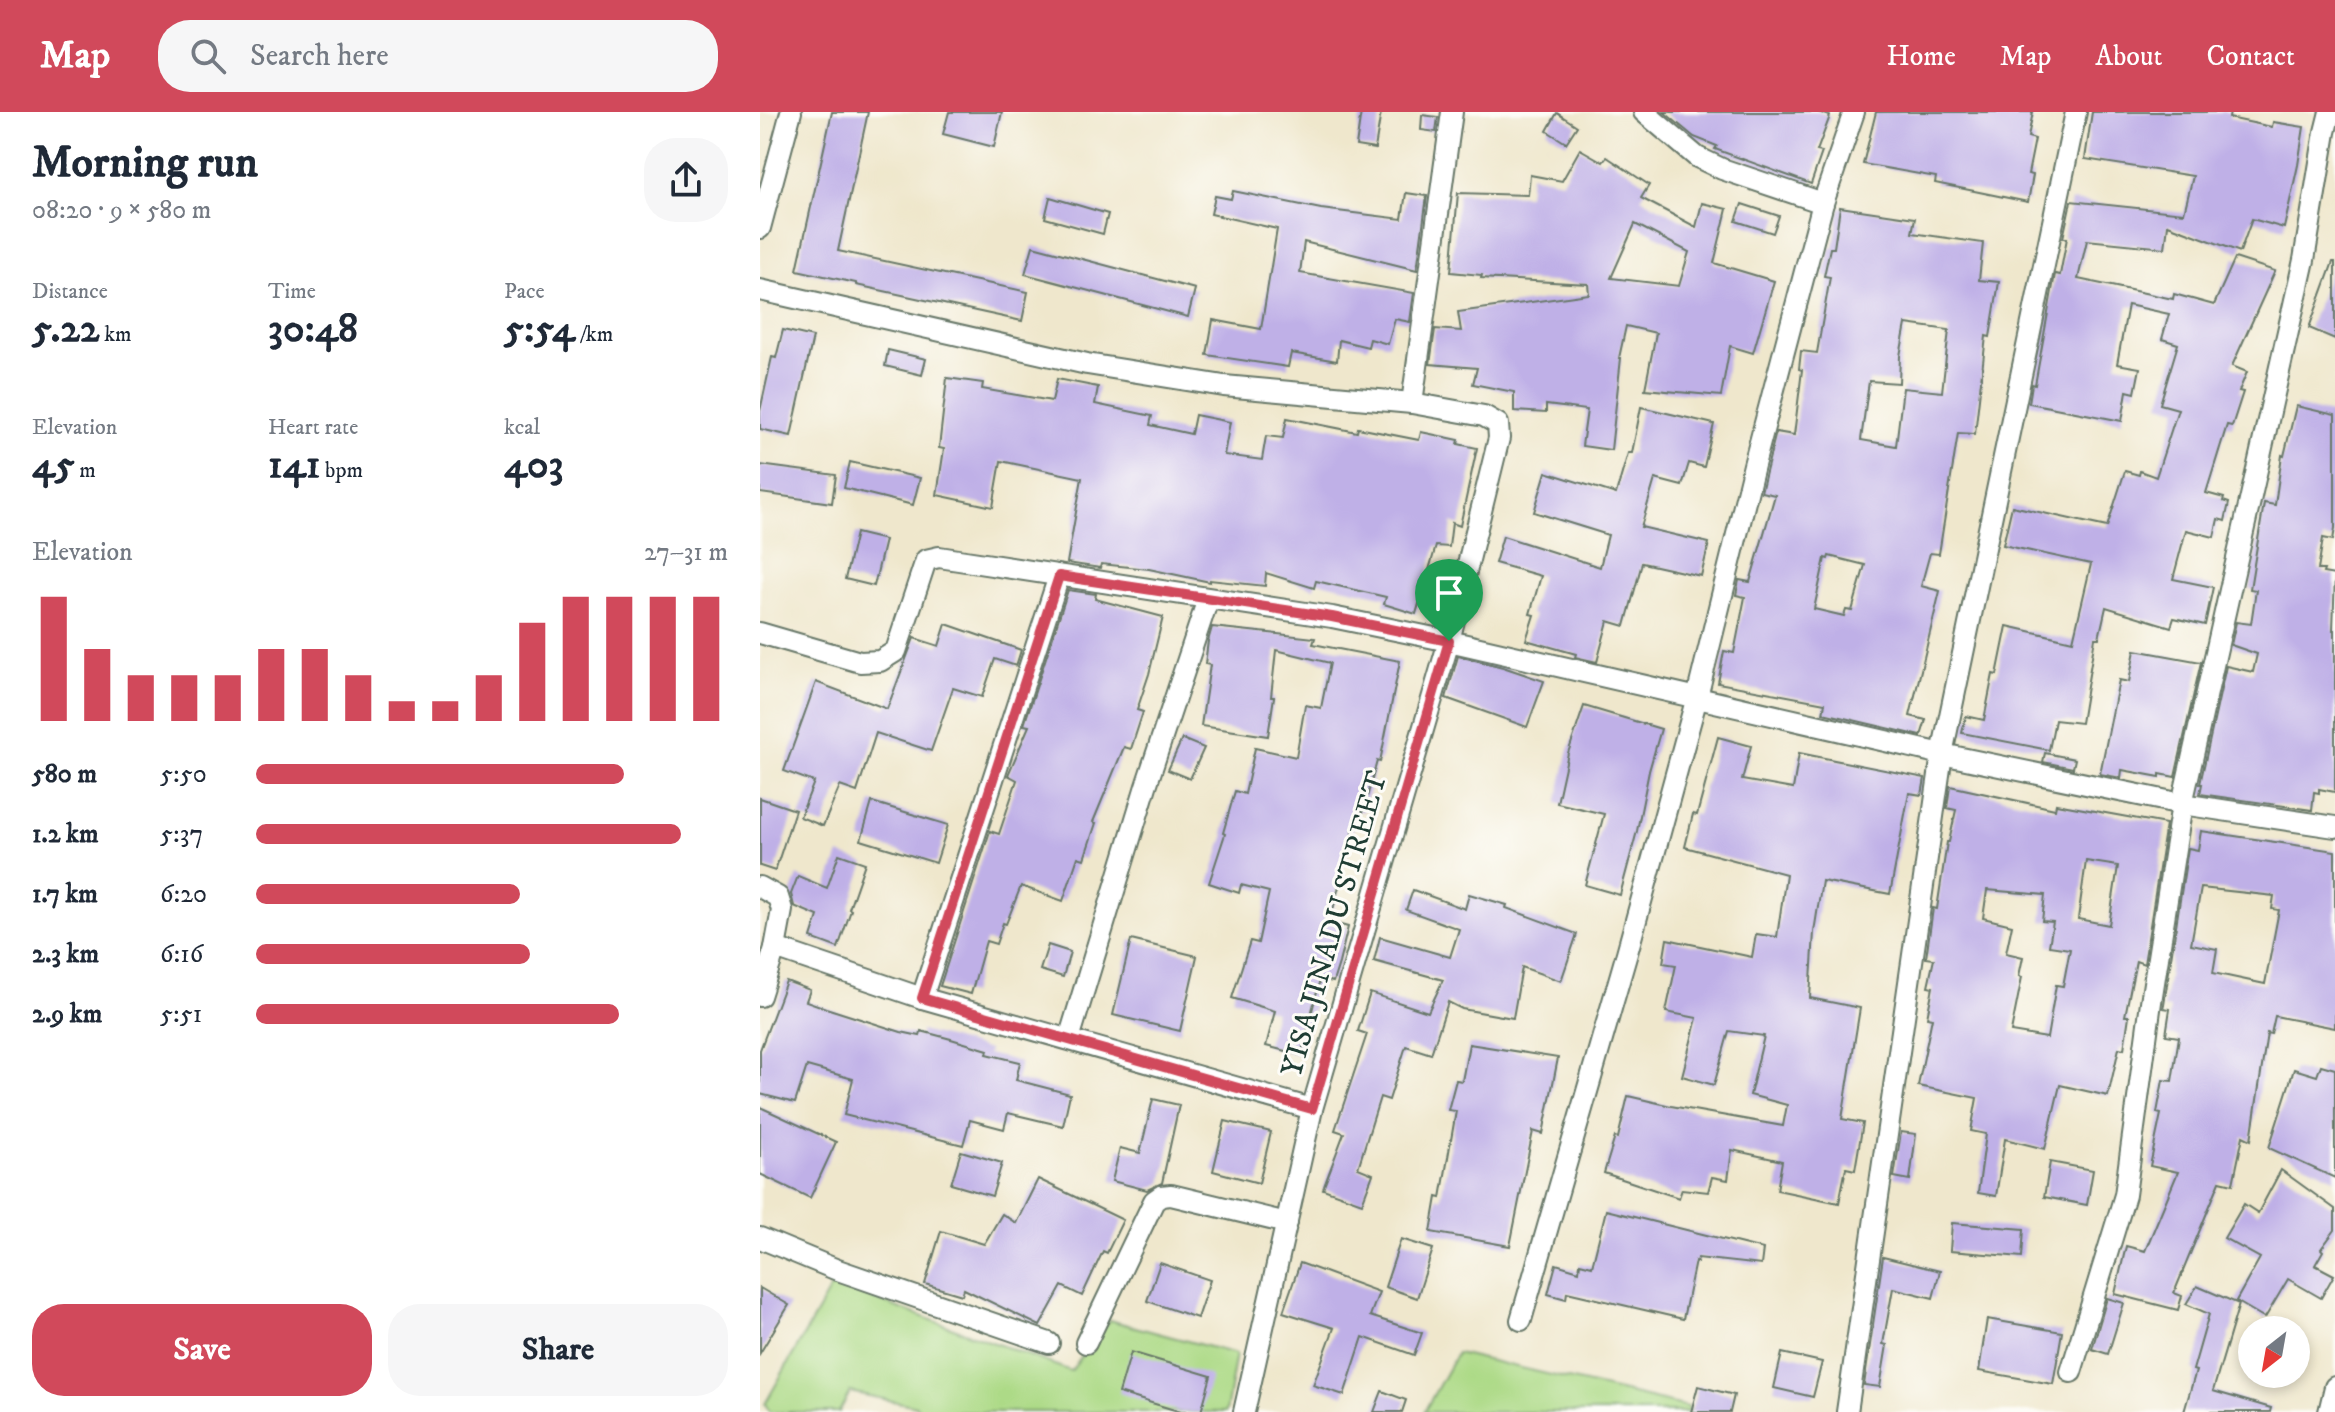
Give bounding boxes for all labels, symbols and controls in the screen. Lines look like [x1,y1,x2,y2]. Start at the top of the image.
search box [158,20,718,92]
text: Map [40,32,110,80]
icon: search [186,34,230,78]
text: Search here [250,38,389,75]
text: Home [1887,39,1956,74]
text: Map [2000,39,2051,74]
text: About [2095,39,2162,74]
text: Contact [2206,39,2295,74]
text: Morning run [32,136,258,191]
button: share [644,138,728,222]
text: 08:20 · 9 × 580 m [32,194,211,227]
text: Distance [32,278,108,305]
text: Time [268,278,316,305]
text: Pace [504,278,545,305]
text: 5.22 [32,305,99,355]
text: 30:48 [268,305,358,355]
text: 5:54 [504,305,575,355]
text: km [99,321,132,348]
text: /km [575,321,613,348]
text: Elevation [32,414,117,441]
text: Heart rate [268,414,358,441]
text: kcal [504,414,540,441]
text: 45 [32,441,75,491]
text: 141 [268,441,320,491]
text: 403 [504,441,563,491]
text: m [75,457,96,484]
text: bpm [320,457,363,484]
text: Elevation [32,536,133,569]
text: 27–31 m [644,536,728,569]
pin [1415,559,1483,641]
icon: arrive [1427,571,1471,615]
text: 580 m [32,758,97,791]
text: 5:50 [160,758,207,791]
street label: YISA JINADU STREET [1274,767,1396,1081]
text: 1.2 km [32,818,98,851]
text: 5:37 [160,818,203,851]
text: 1.7 km [32,878,98,911]
text: 6:20 [160,878,207,911]
text: 2.3 km [32,938,99,971]
text: 6:16 [160,938,203,971]
text: 2.9 km [32,998,102,1031]
text: 5:51 [160,998,202,1031]
button: Save [32,1304,372,1396]
button: Share [388,1304,728,1396]
north arrow [2238,1316,2310,1388]
map controls [2238,1316,2310,1388]

